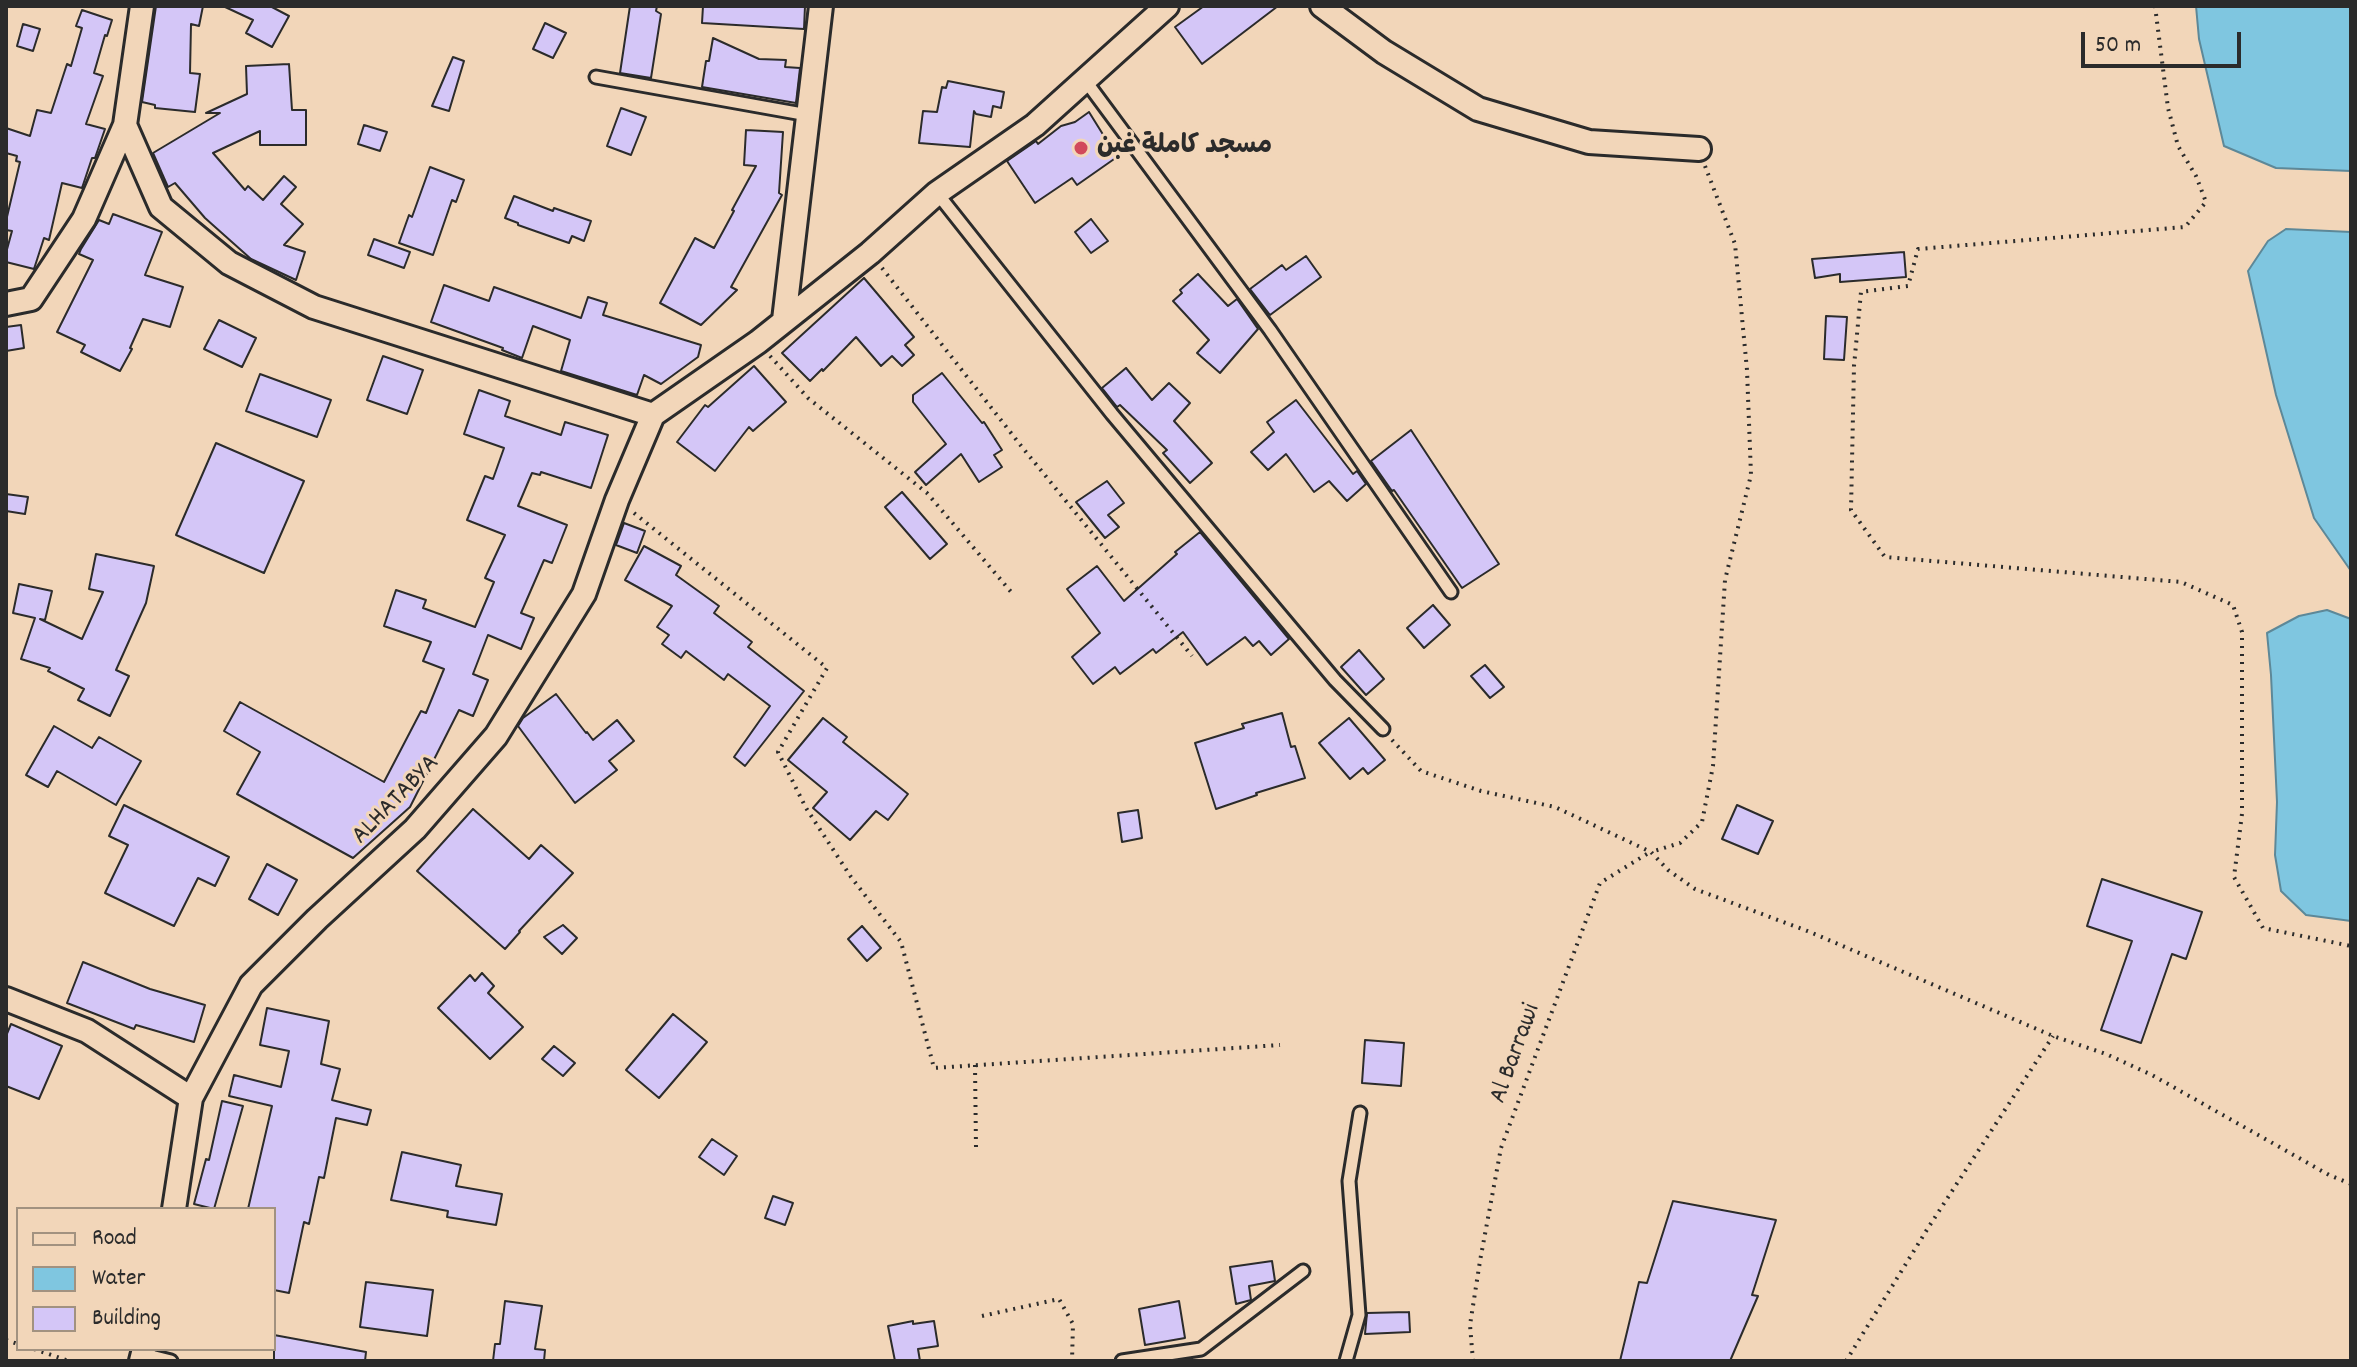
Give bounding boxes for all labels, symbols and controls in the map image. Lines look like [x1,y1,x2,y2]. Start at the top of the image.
scale bar [2085,16,2245,66]
text: 50 m [2095,29,2141,63]
place label: مسجد كاملة غبن [1097,132,1272,164]
marker: مسجد كاملة غبن [1072,139,1090,157]
street label: ALHATABYA [347,750,447,852]
street label: Al Barrawi [1485,1000,1549,1108]
legend [16,1207,276,1351]
text: Road [92,1222,137,1256]
text: Water [92,1262,145,1296]
text: Building [92,1302,161,1336]

